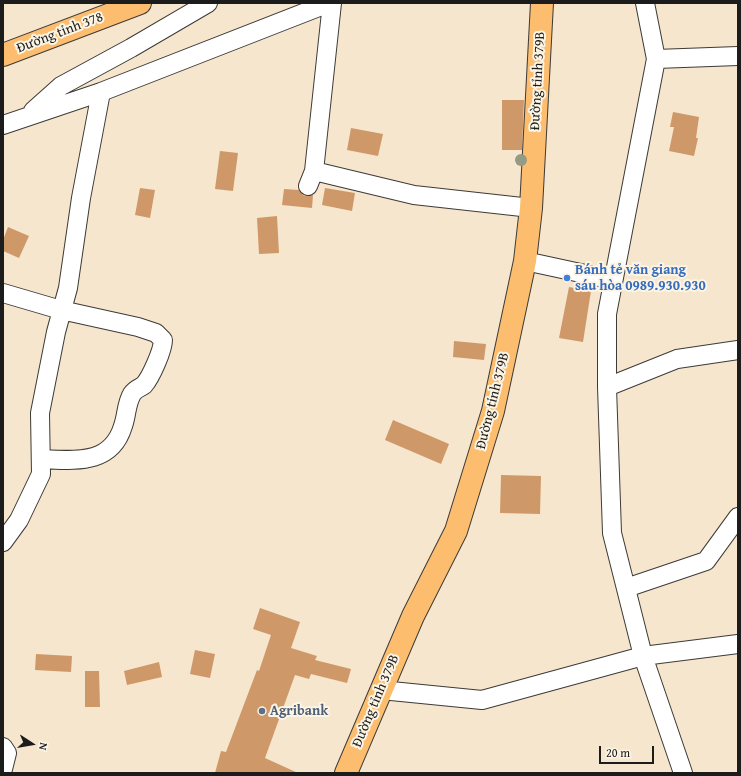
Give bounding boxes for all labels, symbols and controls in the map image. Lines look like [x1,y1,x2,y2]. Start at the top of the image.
street label: Đường tỉnh 378 [15,9,105,57]
street label: Đường tỉnh 379B [527,31,549,131]
place label: Bánh tẻ văn giang sáu hòa 0989.930.930 [575,262,706,294]
marker: Bánh tẻ văn giang sáu hòa 0989.930.930 [562,273,572,283]
street label: Đường tỉnh 379B [473,351,513,451]
street label: Đường tỉnh 379B [349,652,403,750]
place label: Agribank [270,703,328,719]
marker: Agribank [257,706,267,716]
north arrow [12,724,52,764]
scale bar [601,738,656,764]
text: N [35,741,52,752]
text: 20 m [606,744,630,761]

